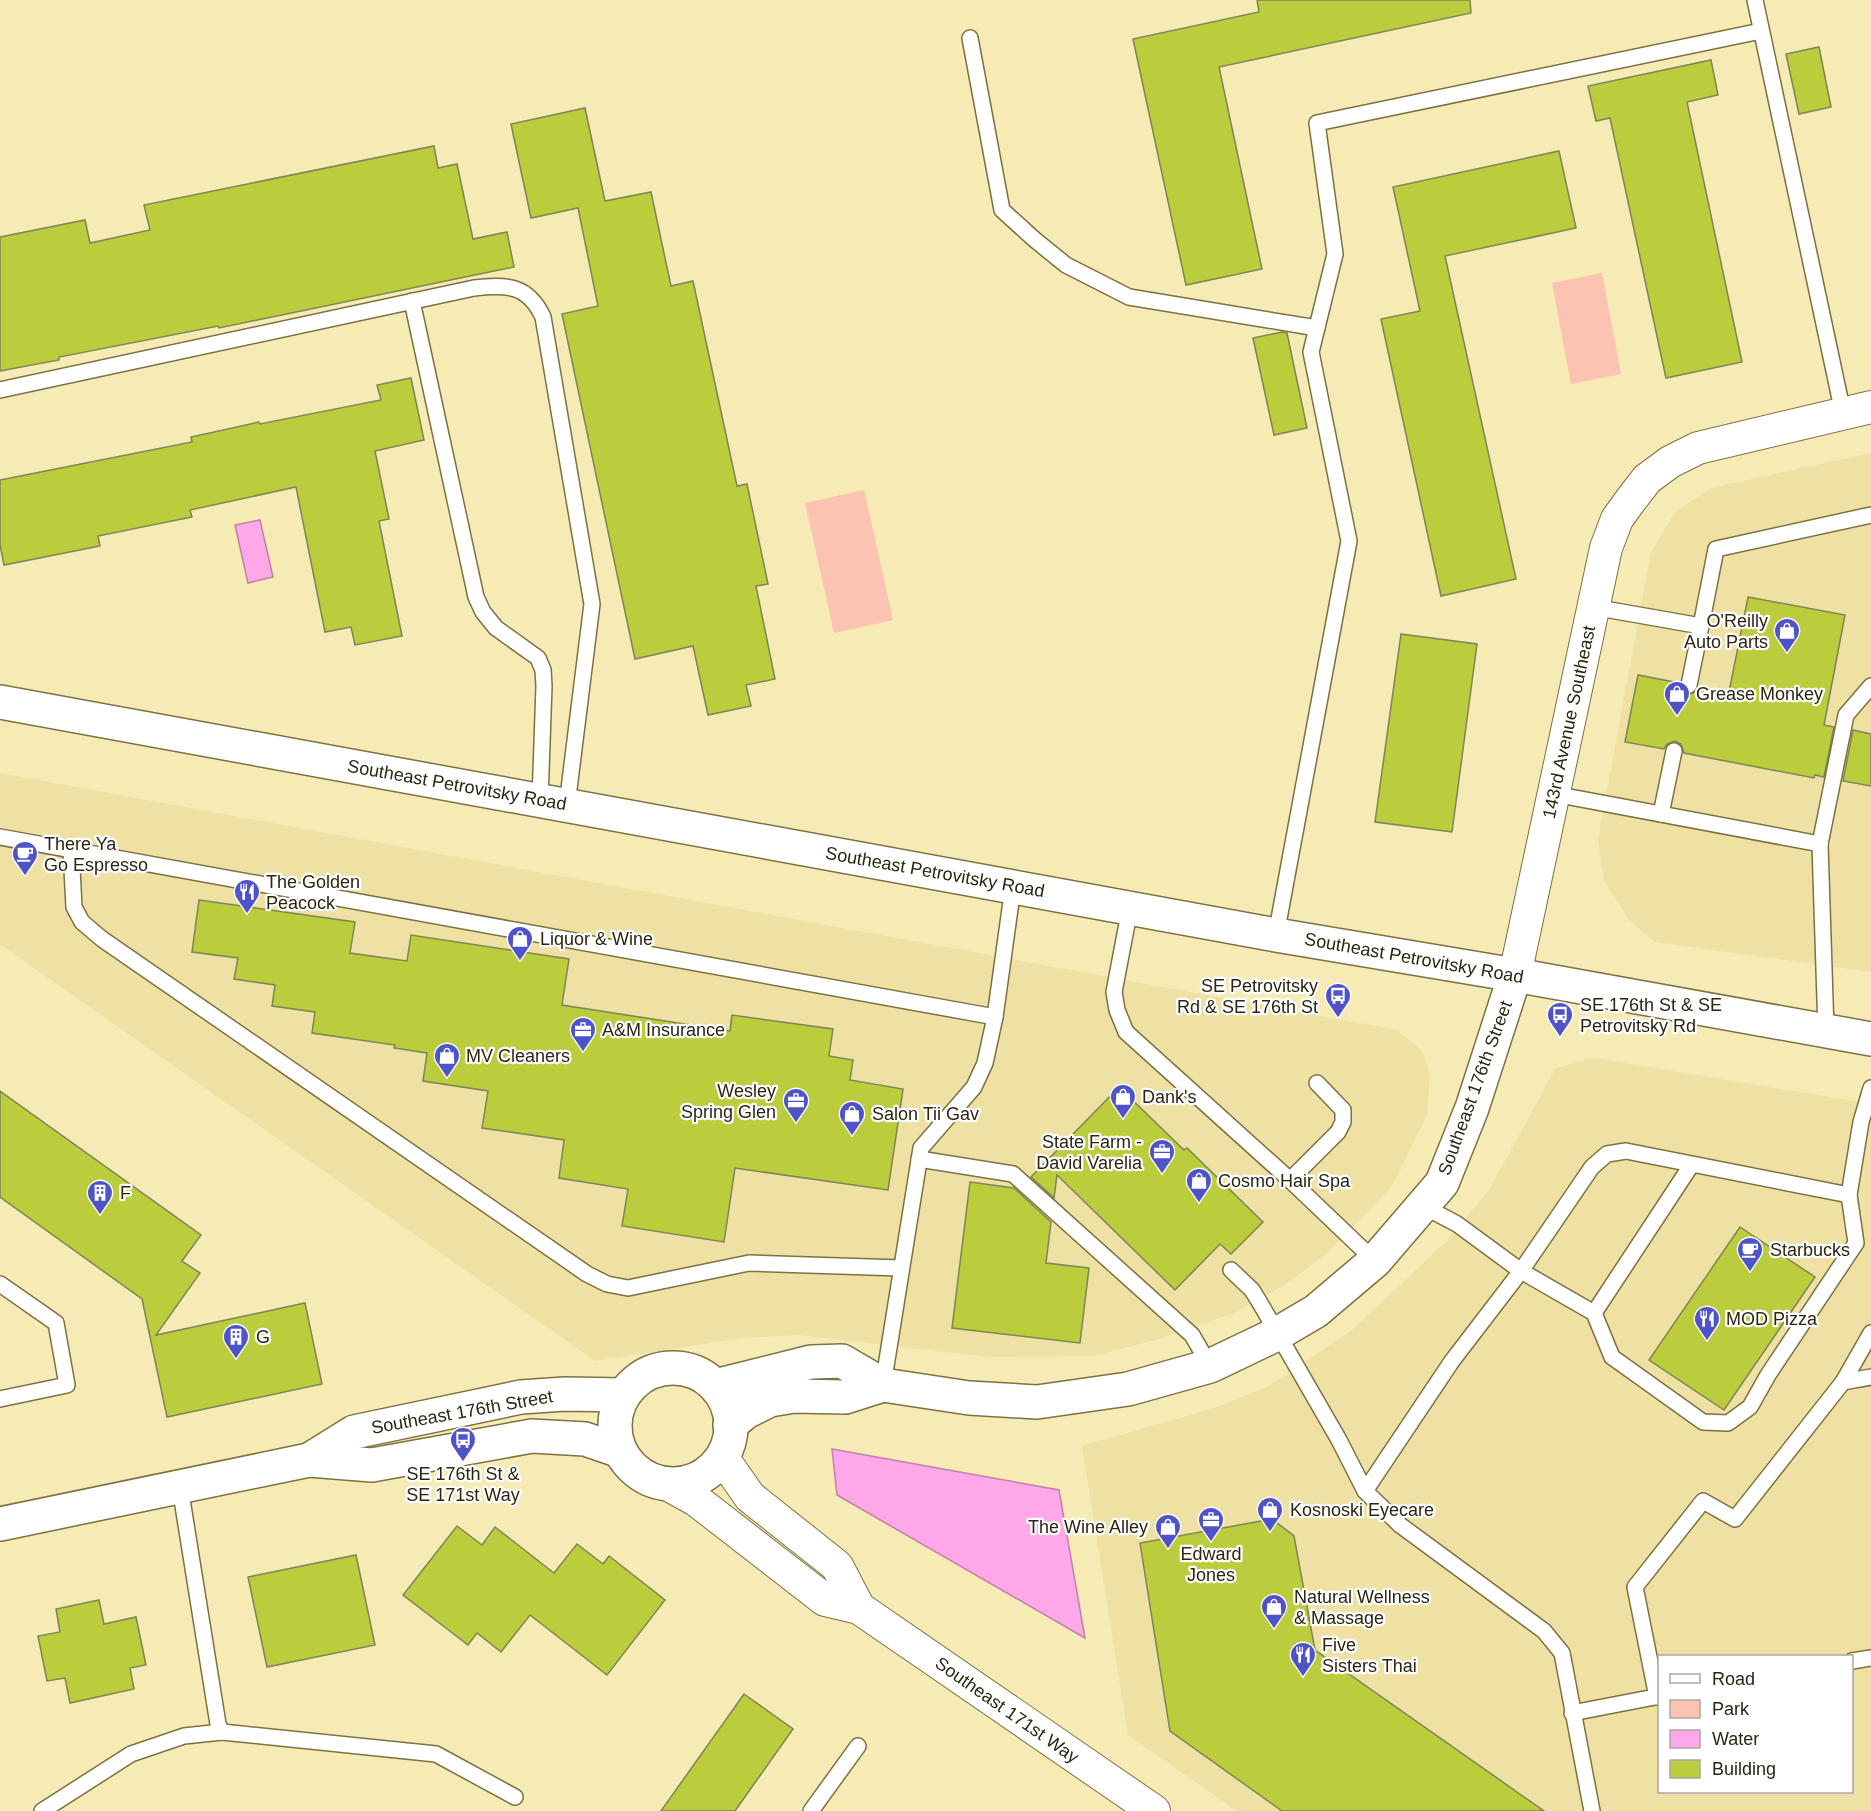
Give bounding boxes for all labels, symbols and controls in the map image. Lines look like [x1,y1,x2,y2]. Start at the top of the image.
place label: O'Reilly Auto Parts [1684,611,1768,652]
shop icon: O'Reilly Auto Parts [1772,616,1802,654]
street label: 143rd Avenue Southeast [1539,624,1599,820]
shop icon: Grease Monkey [1662,679,1692,717]
place label: Grease Monkey [1696,684,1823,704]
street label: Southeast Petrovitsky Road [346,756,568,814]
place label: There Ya Go Espresso [44,834,148,875]
cafe icon: There Ya Go Espresso [10,839,40,877]
street label: Southeast Petrovitsky Road [824,843,1046,901]
place label: The Golden Peacock [266,872,360,913]
restaurant icon: The Golden Peacock [232,877,262,915]
shop icon: Liquor & Wine [505,924,535,962]
place label: Liquor & Wine [540,929,653,949]
street label: Southeast Petrovitsky Road [1303,929,1525,987]
place label: SE Petrovitsky Rd & SE 176th St [1177,976,1318,1017]
bus stop icon: SE Petrovitsky Rd & SE 176th St [1323,981,1353,1019]
place label: SE 176th St & SE Petrovitsky Rd [1580,995,1722,1036]
street label: Southeast 176th Street [1434,998,1516,1178]
bus stop icon: SE 176th St & SE Petrovitsky Rd [1545,1000,1575,1038]
office icon: A&M Insurance [568,1015,598,1053]
place label: A&M Insurance [602,1020,725,1040]
shop icon: MV Cleaners [432,1041,462,1079]
place label: MV Cleaners [466,1046,570,1066]
place label: Wesley Spring Glen [681,1081,776,1122]
shop icon: Dank's [1108,1082,1138,1120]
office icon: Wesley Spring Glen [781,1086,811,1124]
place label: Dank's [1142,1087,1196,1107]
shop icon: Salon Tii Gav [837,1099,867,1137]
place label: Salon Tii Gav [872,1104,979,1124]
place label: State Farm - David Varelia [1036,1132,1143,1173]
office icon: State Farm - David Varelia [1147,1137,1177,1175]
shop icon: Cosmo Hair Spa [1184,1166,1214,1204]
place label: Cosmo Hair Spa [1218,1171,1351,1191]
building icon: F [85,1178,115,1216]
place label: F [120,1183,131,1203]
cafe icon: Starbucks [1735,1235,1765,1273]
place label: Starbucks [1770,1240,1850,1260]
restaurant icon: MOD Pizza [1692,1304,1722,1342]
place label: MOD Pizza [1726,1309,1818,1329]
building icon: G [221,1322,251,1360]
place label: G [256,1327,270,1347]
street label: Southeast 176th Street [370,1386,554,1438]
bus stop icon: SE 176th St & SE 171st Way [448,1425,478,1463]
place label: SE 176th St & SE 171st Way [406,1464,520,1505]
shop icon: Kosnoski Eyecare [1255,1495,1285,1533]
place label: Kosnoski Eyecare [1290,1500,1434,1520]
office icon: Edward Jones [1196,1505,1226,1543]
shop icon: The Wine Alley [1153,1512,1183,1550]
place label: The Wine Alley [1028,1517,1148,1537]
place label: Edward Jones [1180,1544,1242,1585]
place label: Natural Wellness & Massage [1294,1587,1430,1628]
shop icon: Natural Wellness & Massage [1259,1592,1289,1630]
place label: Five Sisters Thai [1322,1635,1417,1676]
restaurant icon: Five Sisters Thai [1288,1640,1318,1678]
street label: Southeast 171st Way [931,1653,1083,1767]
legend [1658,1655,1853,1793]
text: Road [1712,1669,1755,1689]
text: Park [1712,1699,1750,1719]
text: Water [1712,1729,1759,1749]
text: Building [1712,1759,1776,1779]

